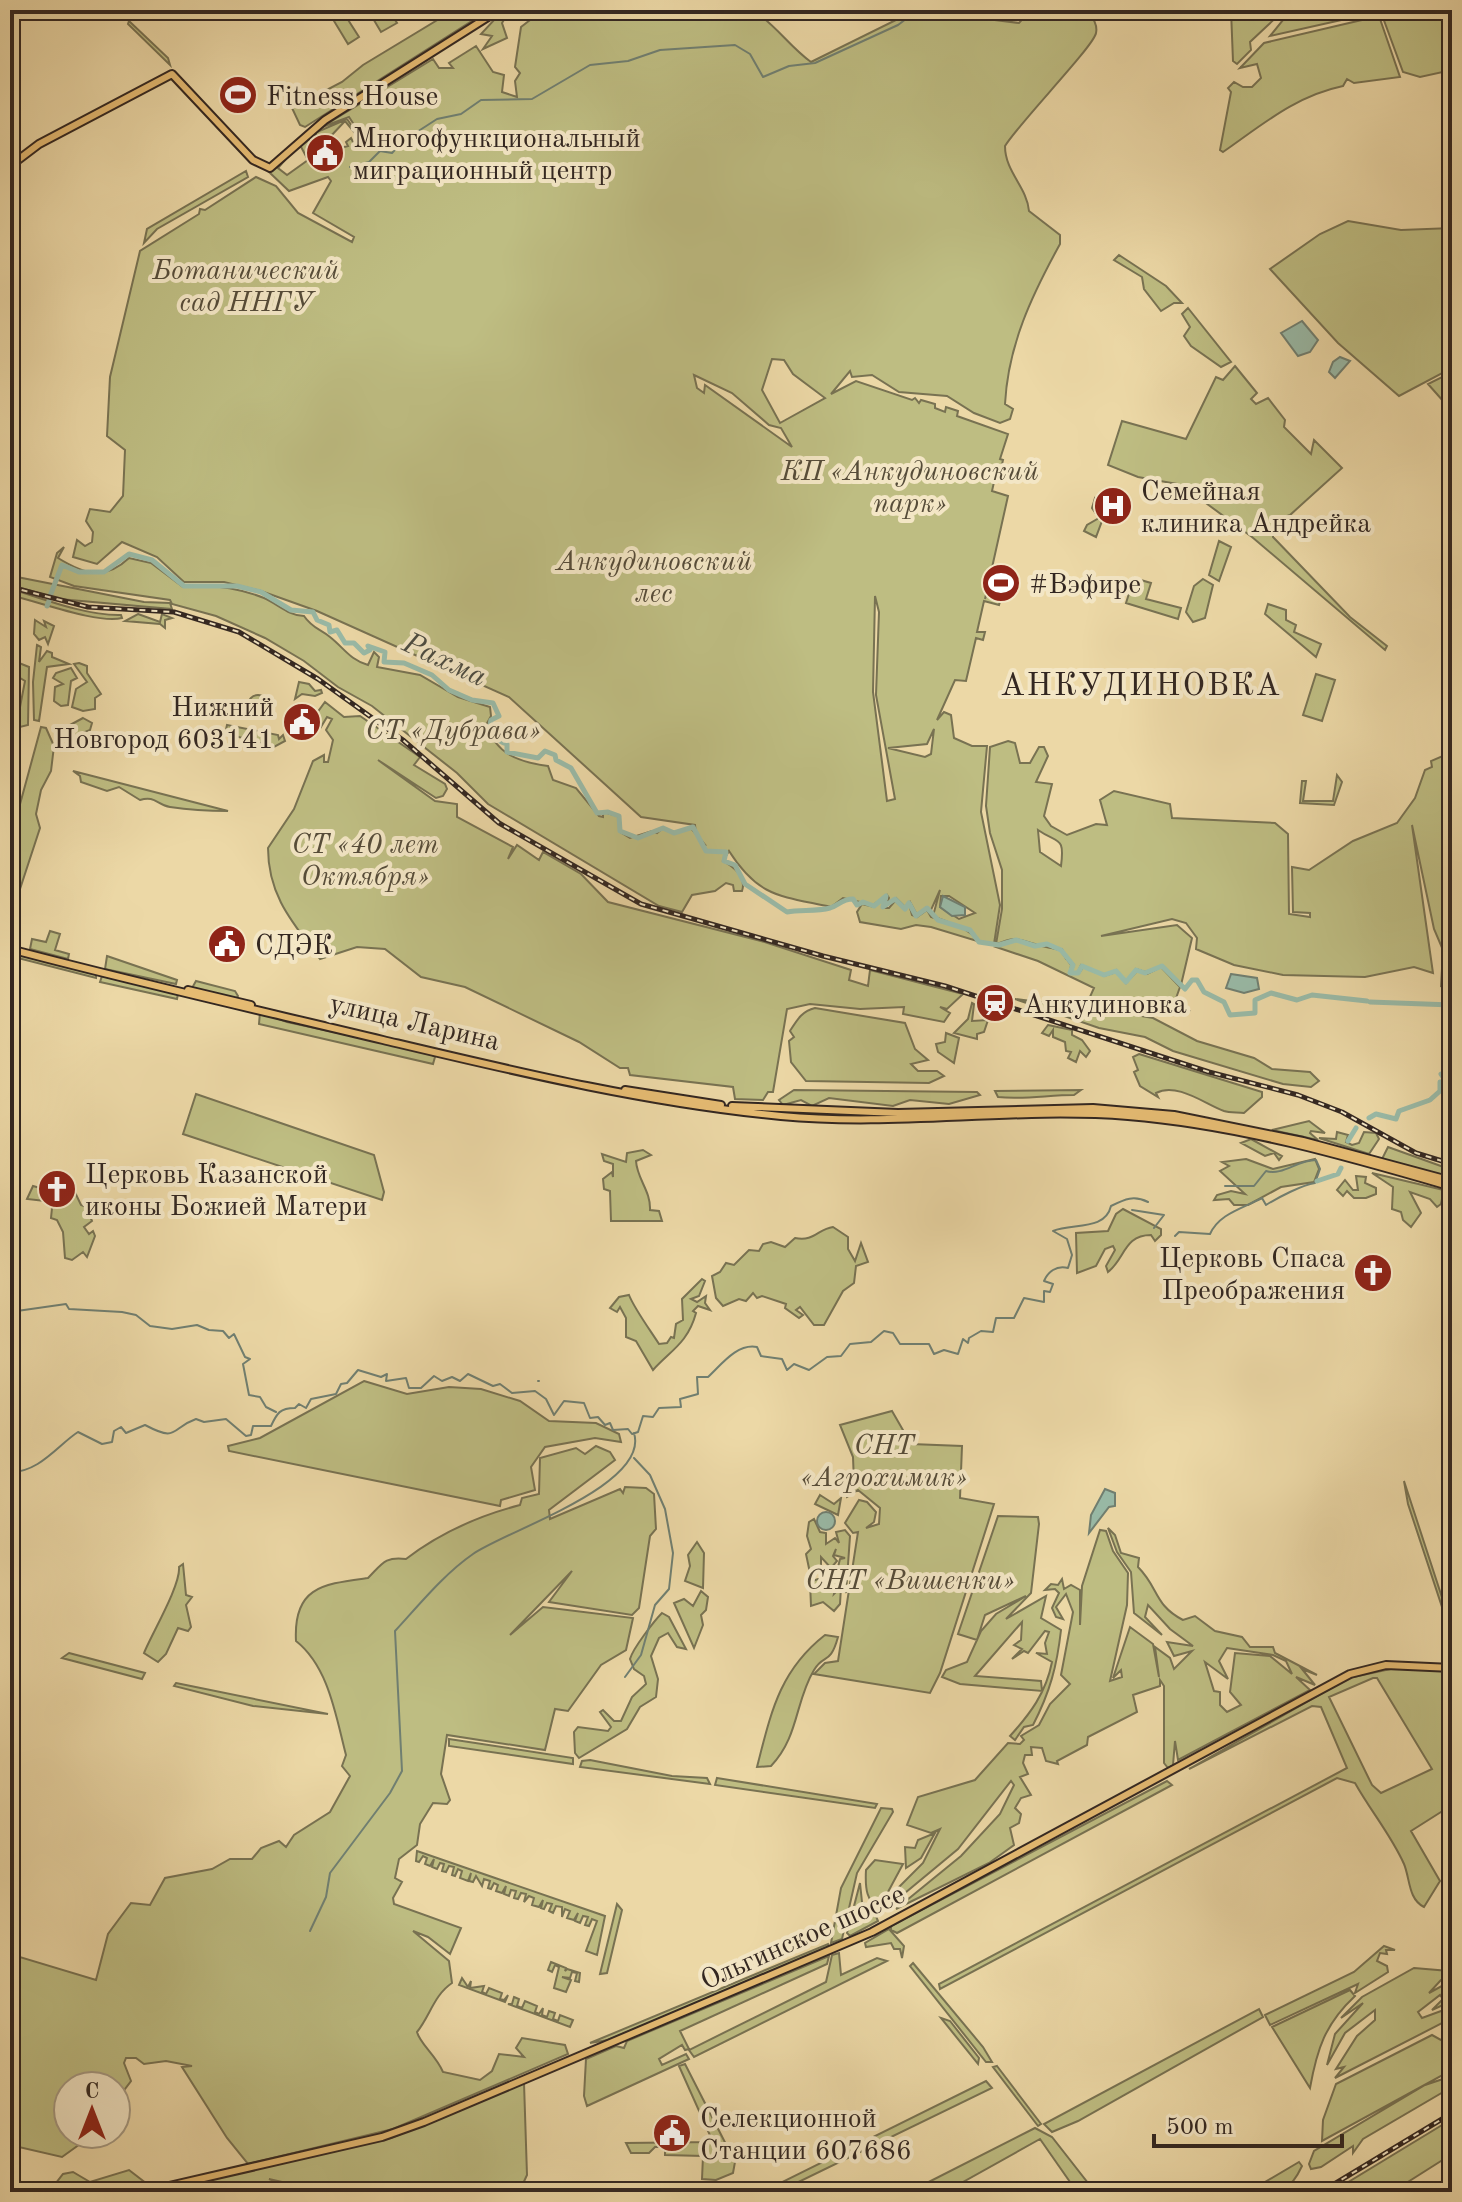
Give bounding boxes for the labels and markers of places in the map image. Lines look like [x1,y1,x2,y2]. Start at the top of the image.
sports icon: Fitness House [217,74,259,116]
place label: Fitness House [266,84,438,112]
place label: Многофункциональный миграционный центр [353,126,641,186]
public building icon: Многофункциональный миграционный центр [304,132,346,174]
place label: Семейная клиника Андрейка [1141,479,1371,539]
hospital icon: Семейная клиника Андрейка [1092,485,1134,527]
sports icon: #Вэфире [980,562,1022,604]
place label: #Вэфире [1029,572,1141,600]
place label: Нижний Новгород 603141 [53,695,274,755]
public building icon: Нижний Новгород 603141 [281,701,323,743]
public building icon: СДЭК [206,923,248,965]
place label: СДЭК [255,933,333,961]
station icon: Анкудиновка [974,982,1016,1024]
place label: Анкудиновка [1023,992,1187,1020]
place label: Церковь Казанской иконы Божией Матери [85,1162,367,1222]
church icon: Церковь Казанской иконы Божией Матери [36,1168,78,1210]
place label: Церковь Спаса Преображения [1159,1246,1345,1306]
church icon: Церковь Спаса Преображения [1352,1252,1394,1294]
place label: Селекционной Станции 607686 [700,2106,912,2166]
public building icon: Селекционной Станции 607686 [651,2112,693,2154]

